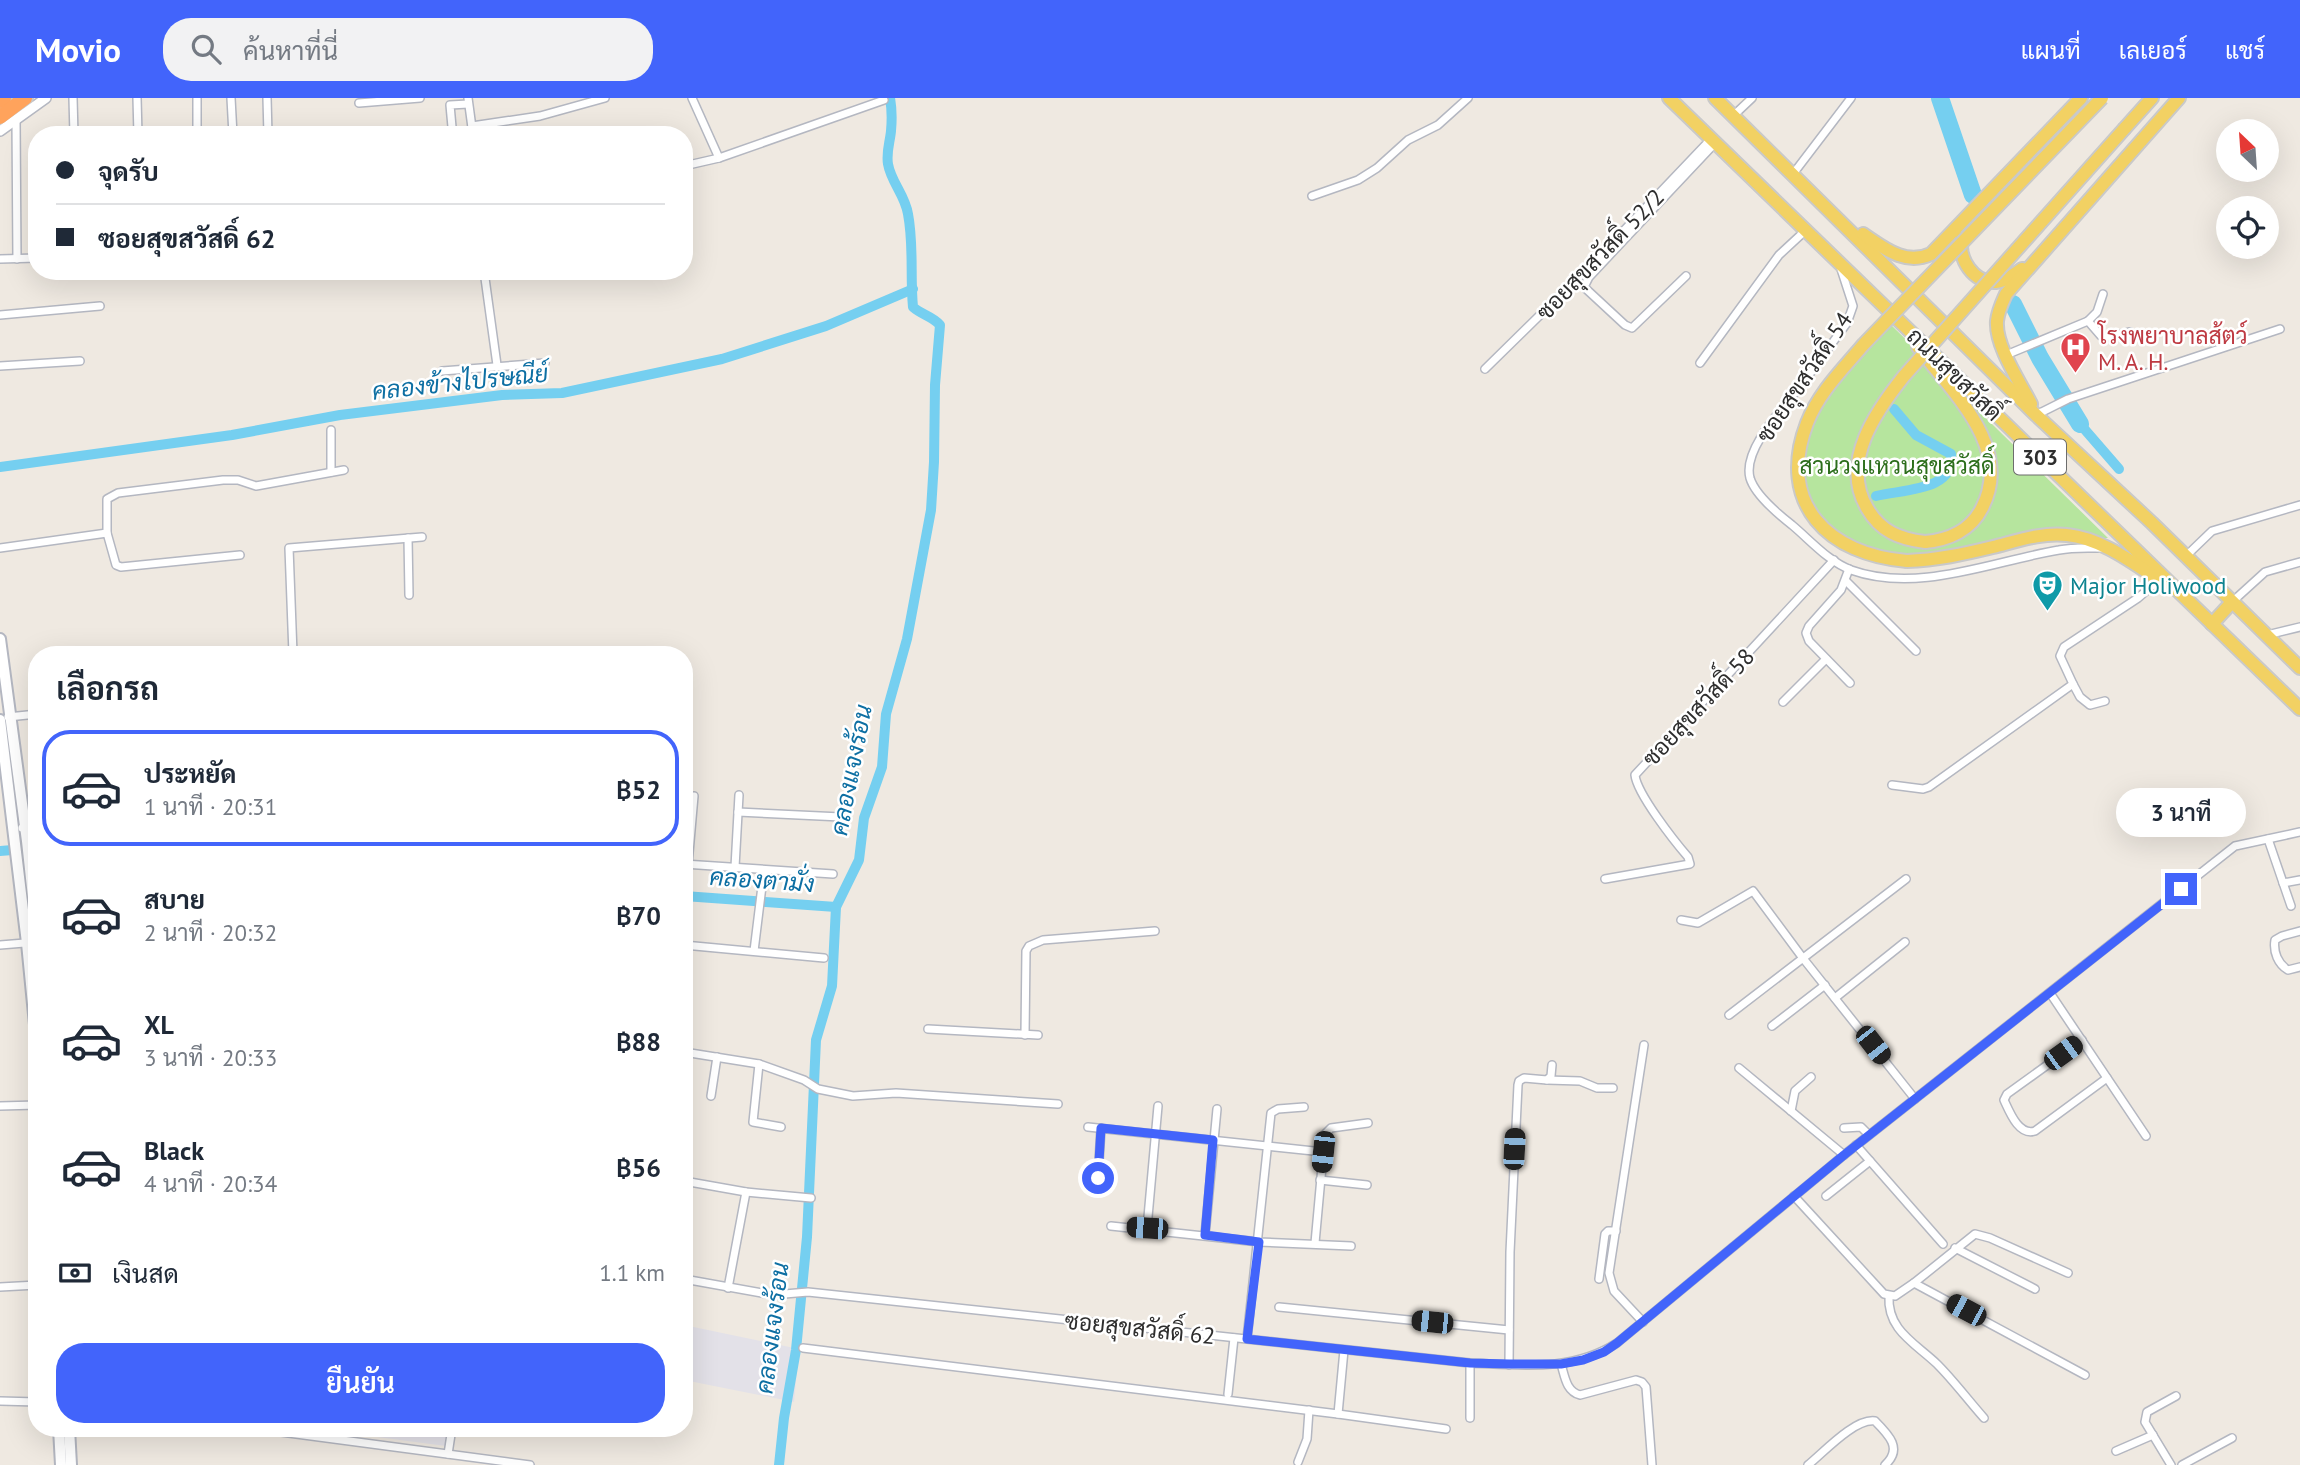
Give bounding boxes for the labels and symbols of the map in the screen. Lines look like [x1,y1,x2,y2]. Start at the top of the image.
north arrow [2216,119,2278,182]
street label: ซอยสุขสวัสดิ์ 52/2 [1525,177,1672,327]
street label: ซอยสุขสวัสดิ์ 54 [1744,302,1860,449]
street label: ถนนสุขสวัสดิ์ [1900,316,2014,428]
place label: โรงพยาบาลส้ตว์ M. A. H. [2096,320,2248,376]
hospital icon: โรงพยาบาลส้ตว์ M. A. H. [2058,331,2092,375]
water label: คลองข้างไปรษณีย์ [370,357,553,407]
road number: 303 [2014,440,2066,474]
park label: สวนวงแหวนสุขสวัสดิ์ [1799,444,1995,482]
theatre icon: Major Holiwood [2030,568,2064,612]
place label: Major Holiwood [2070,571,2226,600]
street label: ซอยสุขสวัสดิ์ 58 [1631,637,1762,774]
water label: คลองแจงร้อน [823,702,879,838]
callout: 3 นาที [2116,788,2246,836]
water label: คลองตามั่ง [708,857,816,899]
route end [2165,873,2197,905]
car [1852,1022,1895,1068]
car [2040,1032,2087,1074]
car [1503,1127,1526,1171]
car [1311,1130,1336,1174]
route start [1082,1162,1114,1194]
car [1126,1216,1169,1240]
water label: คลองแจงร้อน [749,1260,795,1396]
car [1943,1291,1990,1329]
street label: ซอยสุขสวัสดิ์ 62 [1063,1299,1217,1352]
car [1411,1309,1454,1335]

